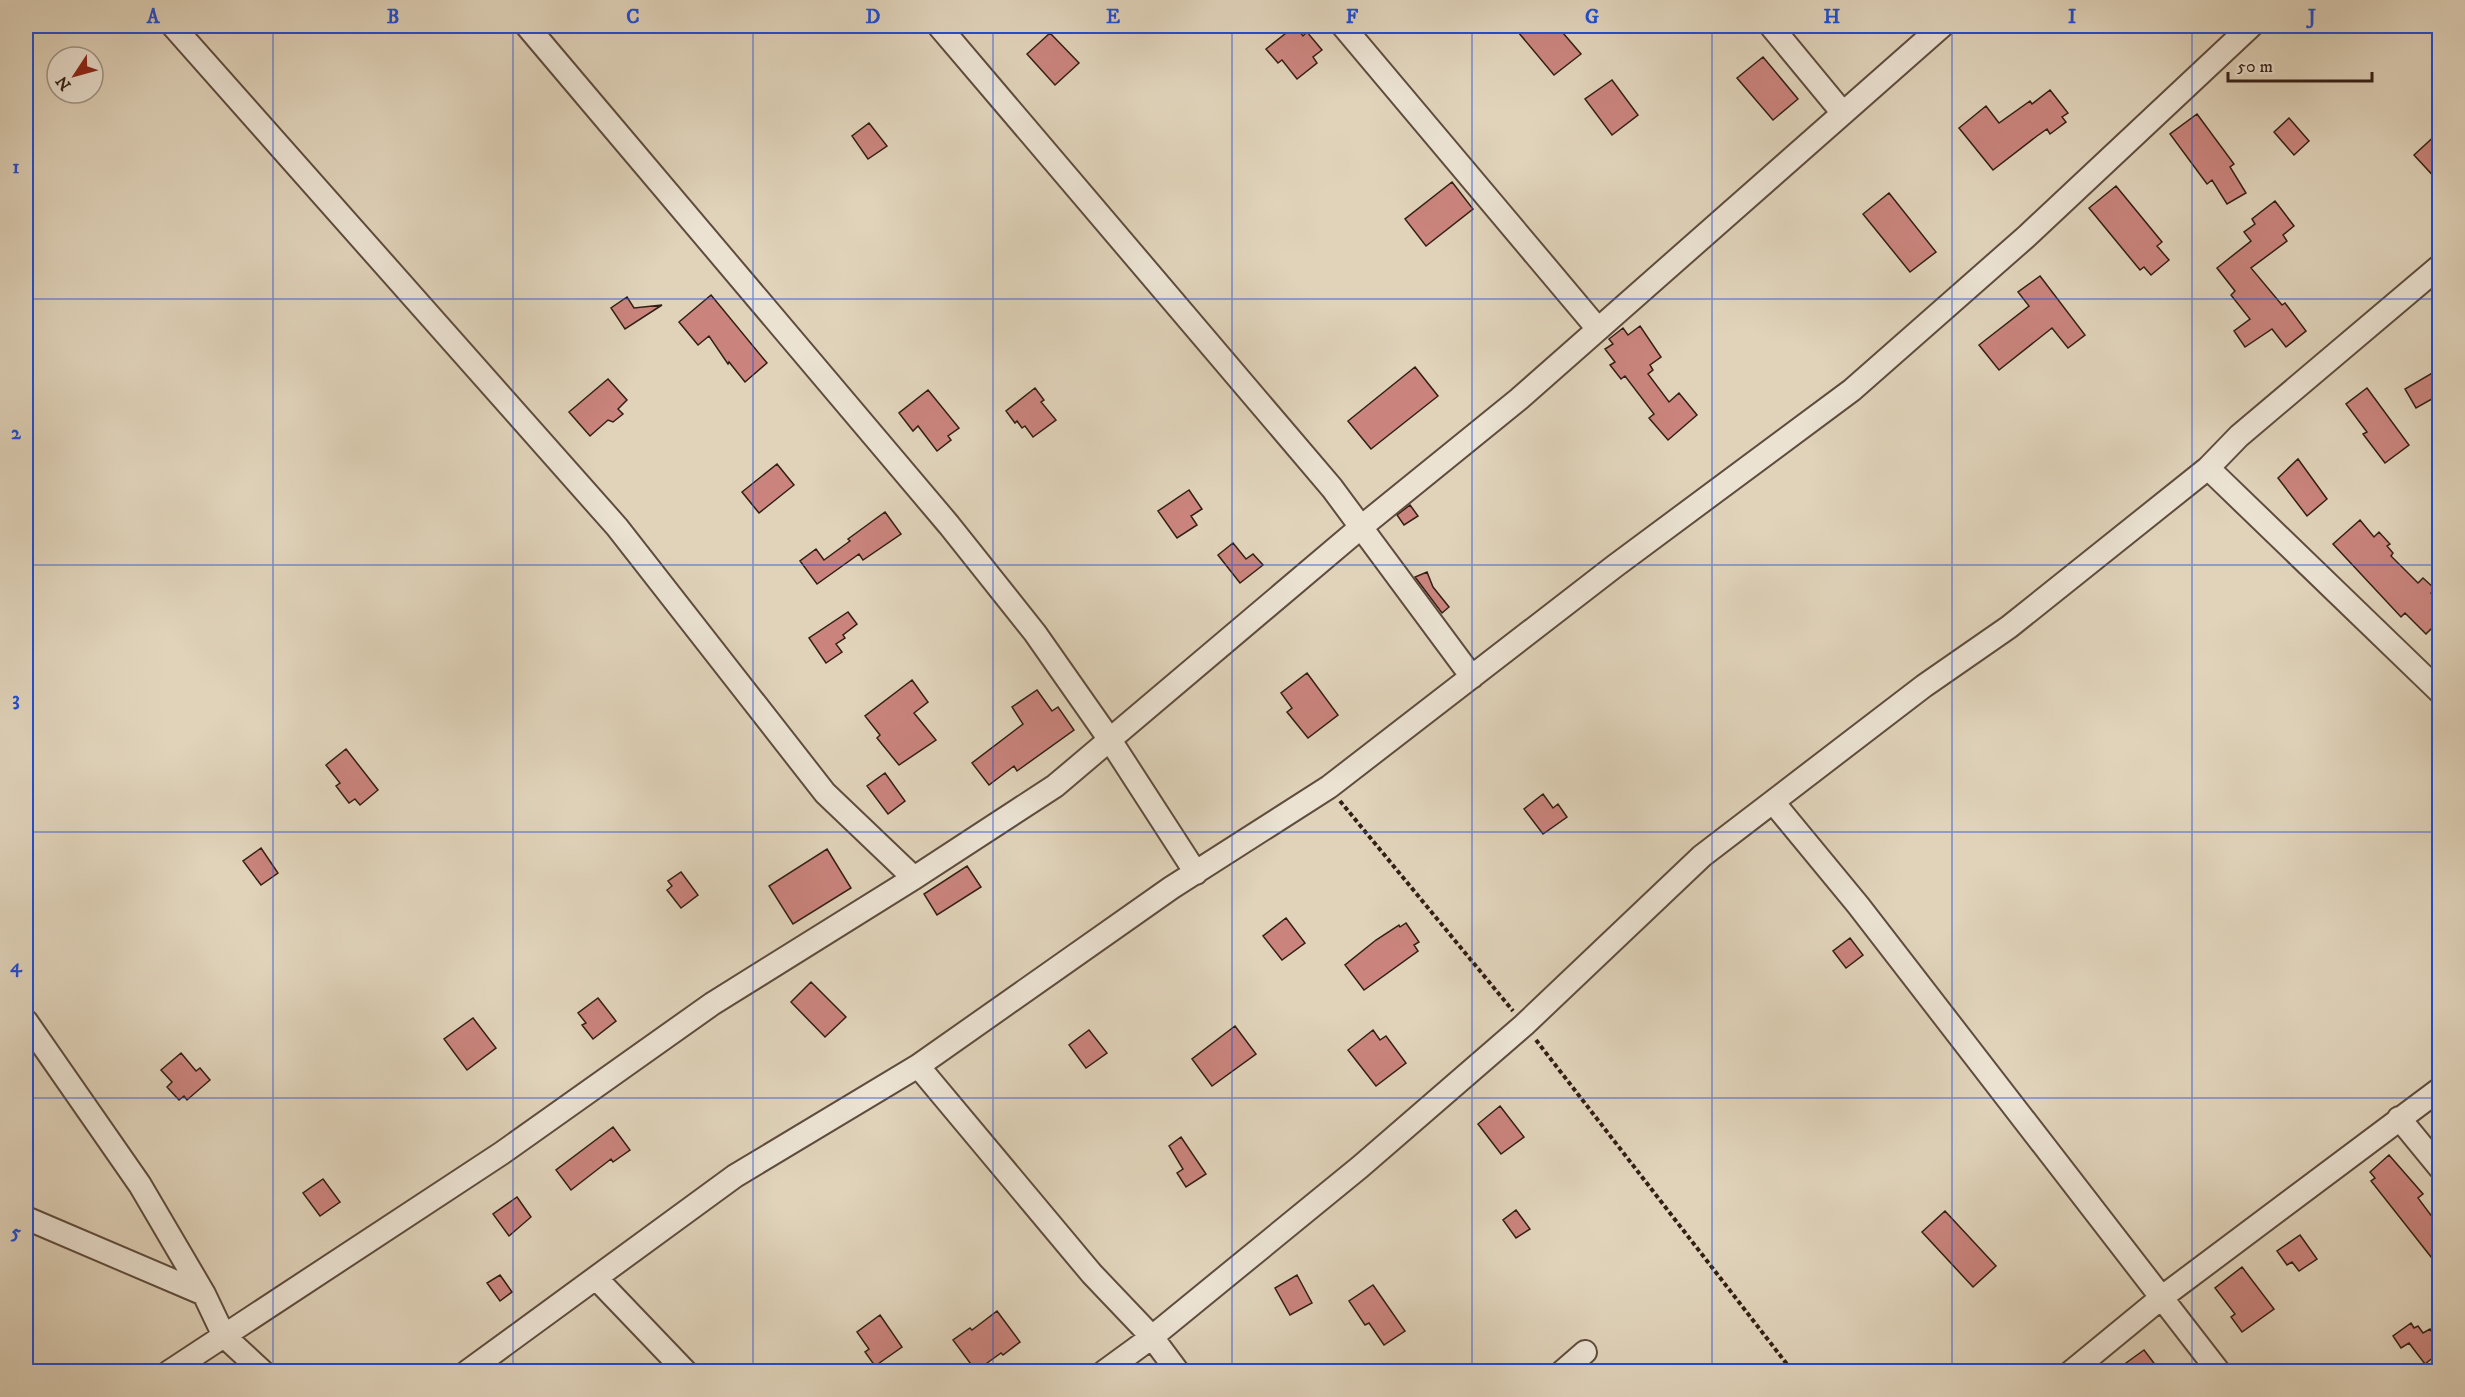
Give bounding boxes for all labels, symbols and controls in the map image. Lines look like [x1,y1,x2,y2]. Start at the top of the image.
text: A [146,5,161,30]
text: B [387,5,399,30]
text: C [626,5,640,30]
text: D [866,5,881,30]
text: E [1106,5,1120,30]
text: F [1346,5,1359,30]
text: G [1585,5,1599,30]
text: H [1824,5,1841,30]
text: I [2068,5,2076,30]
text: J [2306,5,2316,30]
north arrow [45,45,105,105]
scale bar [2228,45,2372,83]
text: 50 m [2237,56,2273,78]
text: N [52,72,76,94]
text: 1 [12,155,20,180]
text: 2 [11,421,22,446]
text: 3 [12,687,20,712]
text: 4 [10,954,23,979]
text: 5 [10,1220,21,1245]

